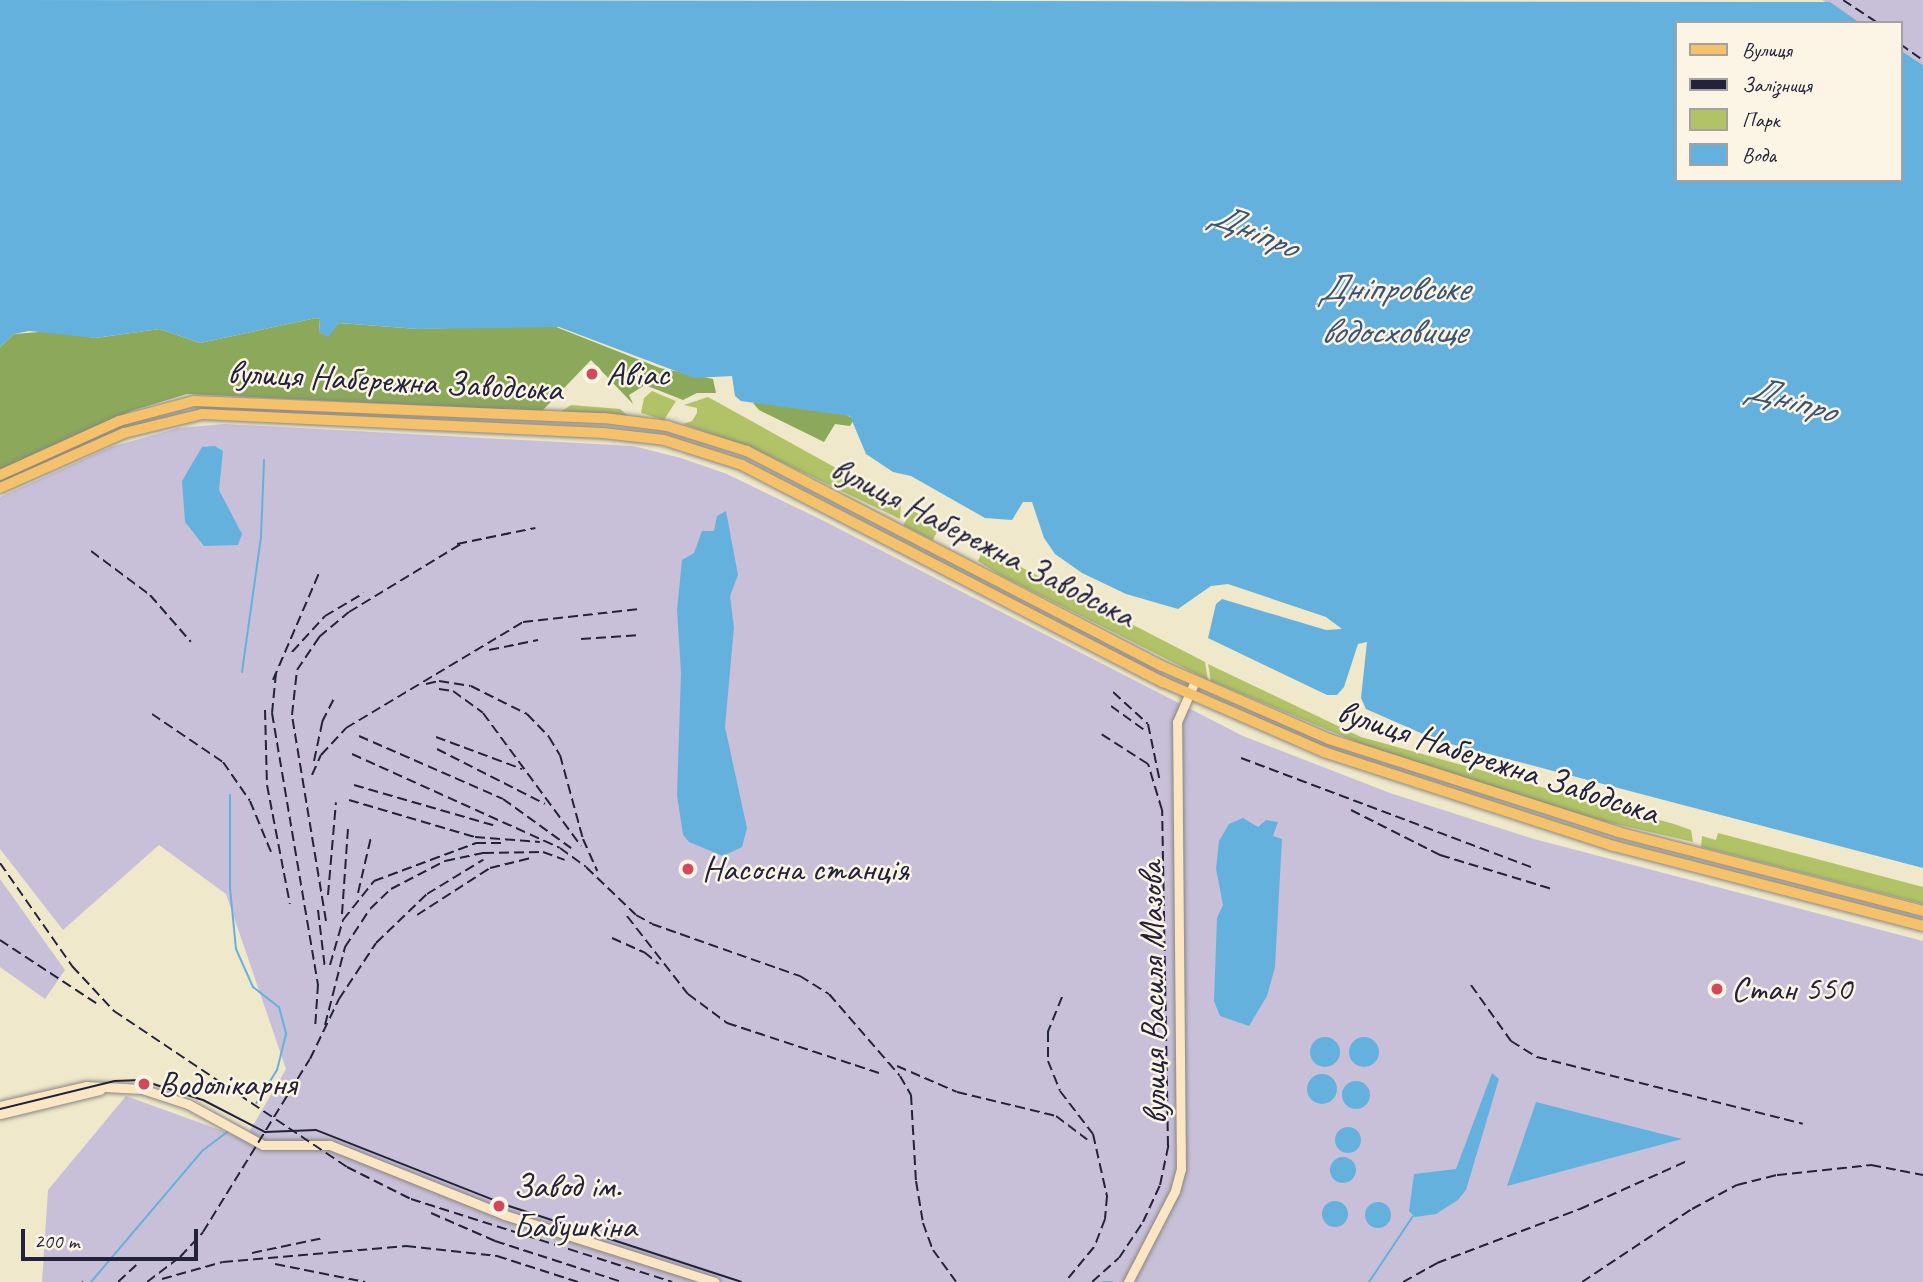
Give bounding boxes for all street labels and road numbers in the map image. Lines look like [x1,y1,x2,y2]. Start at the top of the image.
street label: вулиця Набережна Заводська [225,351,565,411]
street label: вулиця Набережна Заводська [823,446,1143,638]
street label: вулиця Набережна Заводська [1331,690,1665,834]
street label: вулиця Василя Мазова [1130,862,1176,1124]

